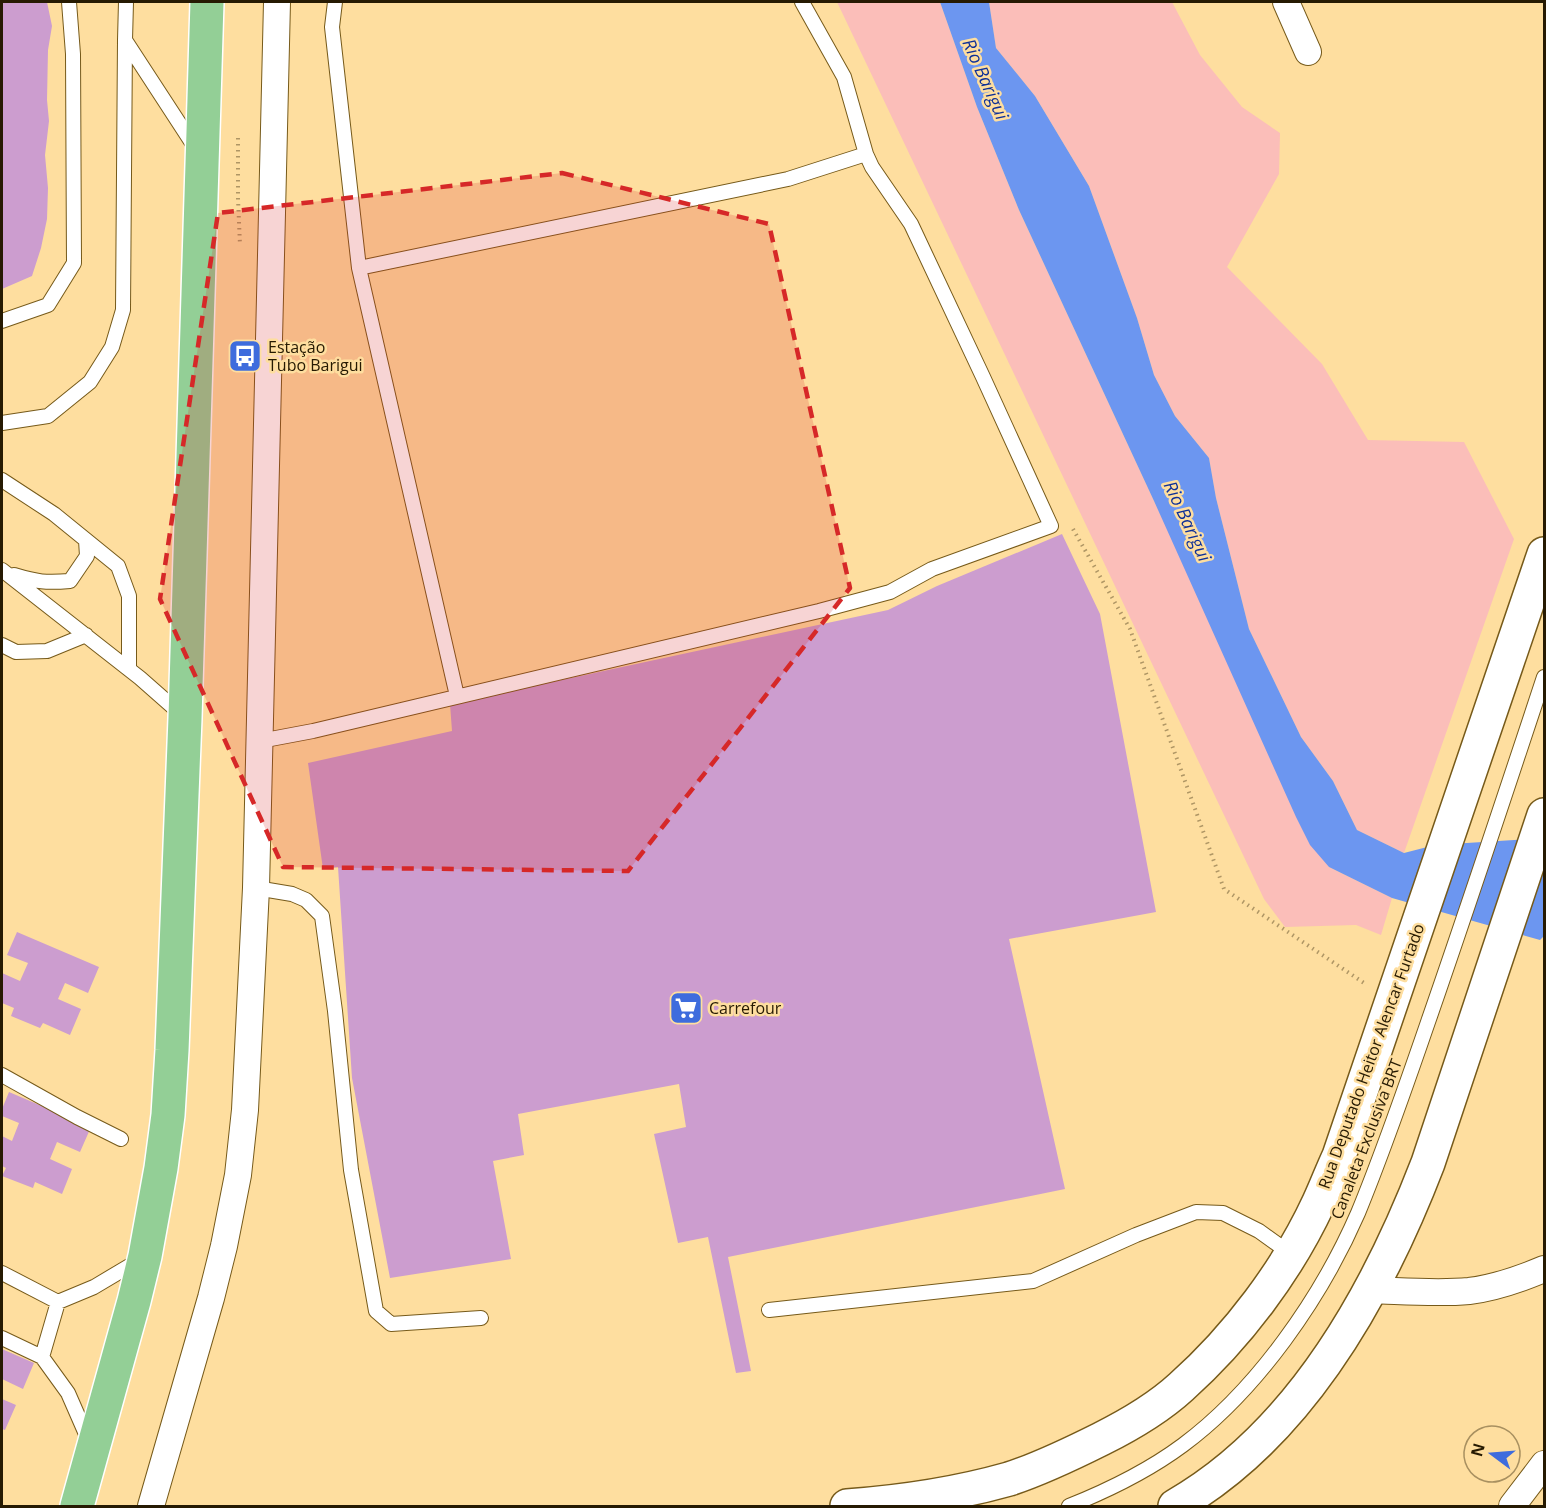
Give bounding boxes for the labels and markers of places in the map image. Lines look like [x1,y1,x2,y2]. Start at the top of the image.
place label: Estação Tubo Barigui [268,336,363,376]
bus stop icon: Estação Tubo Barigui [227,338,263,374]
supermarket icon: Carrefour [668,990,704,1026]
place label: Carrefour [709,997,782,1019]

